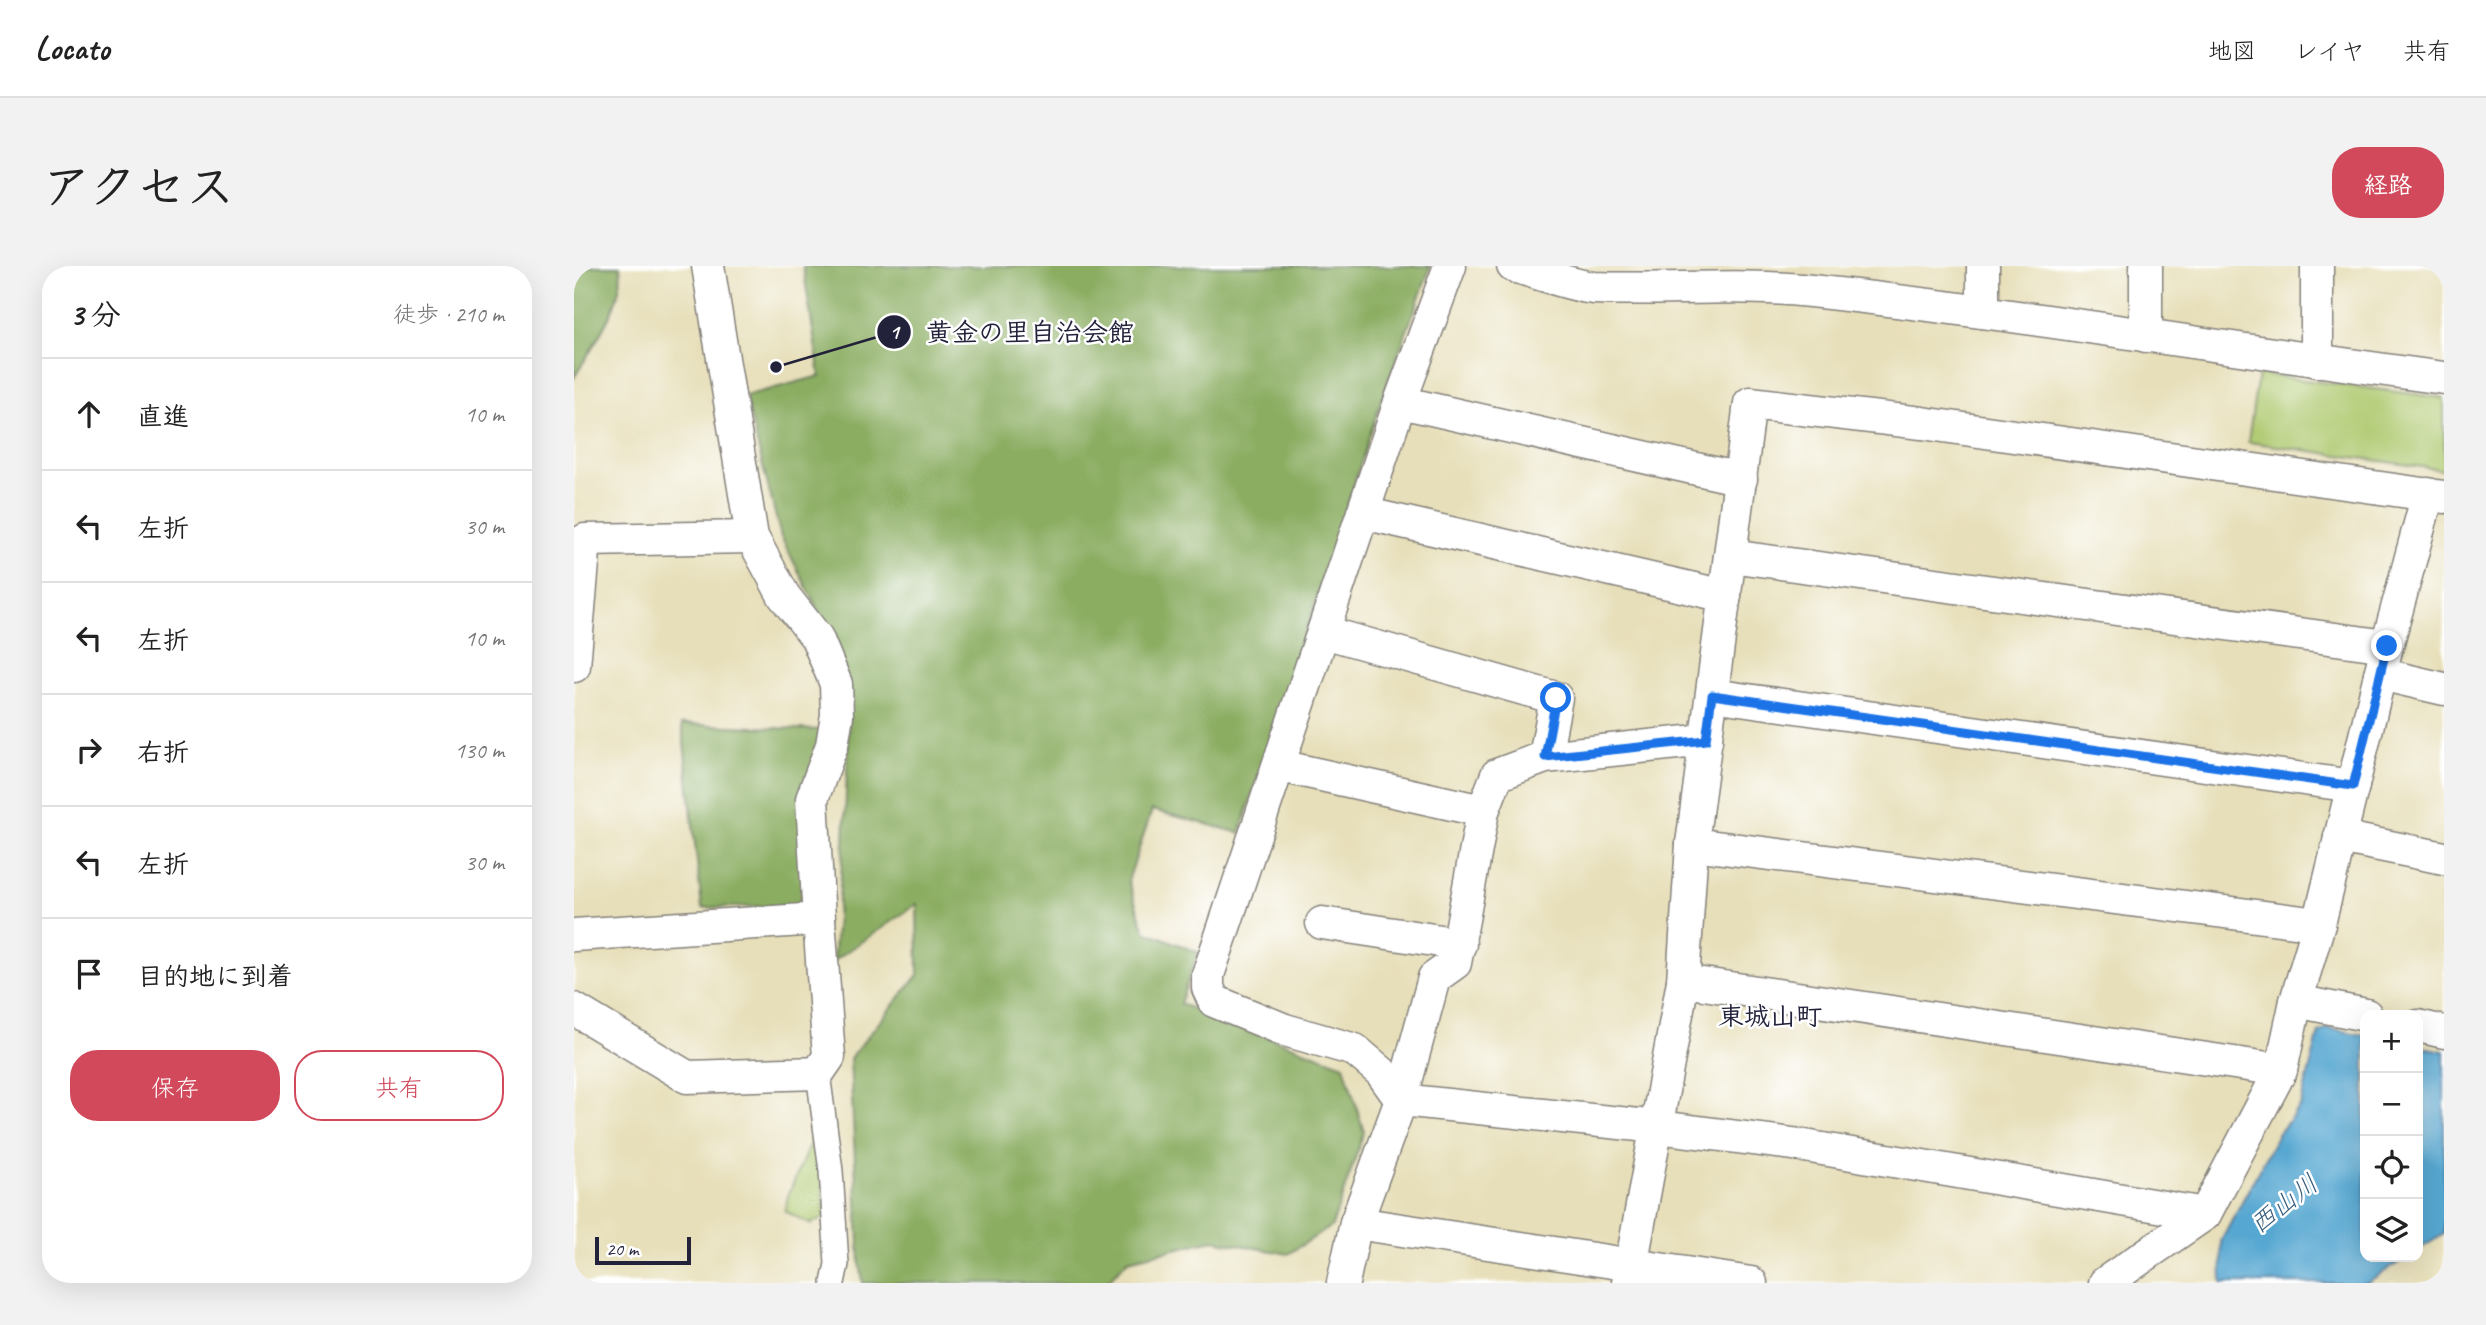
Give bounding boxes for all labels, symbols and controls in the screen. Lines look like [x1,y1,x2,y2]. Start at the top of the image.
text: Locato [35,27,109,69]
text: 地図 [2208,36,2256,66]
text: レイヤ [2294,36,2365,66]
text: 共有 [2403,36,2451,66]
button: 経路 [2332,147,2444,218]
text: アクセス [42,156,235,218]
text: 3 分 [70,296,121,334]
text: 徒歩 · 210 m [393,300,504,329]
callout: 黄金の里自治会館 [877,309,1148,356]
text: 黄金の里自治会館 [926,316,1134,349]
text: 1 [889,319,901,345]
icon: ahead [70,395,108,433]
text: 直進 [137,400,189,433]
text: 10 m [465,400,504,429]
icon: left [70,507,108,545]
text: 左折 [137,512,189,545]
text: 30 m [465,512,504,541]
icon: left [70,619,108,657]
text: 左折 [137,624,189,657]
text: 10 m [465,624,504,653]
route end [2371,630,2402,661]
route start [1540,682,1571,713]
icon: right [70,731,108,769]
text: 右折 [137,736,189,769]
text: 130 m [455,736,504,765]
icon: left [70,843,108,881]
text: 左折 [137,848,189,881]
text: 30 m [465,848,504,877]
icon: arrive [70,955,108,993]
text: 目的地に到着 [137,960,293,993]
district label: 東城山町 [1718,1000,1822,1033]
map controls [2360,1010,2423,1262]
button: + [2360,1010,2423,1073]
button: 保存 [70,1050,280,1121]
button: 共有 [294,1050,504,1121]
button: − [2360,1073,2423,1136]
button: locate [2360,1136,2423,1199]
water label: 西山川 [2243,1167,2325,1241]
button: layers [2360,1199,2423,1262]
scale bar [595,1234,691,1266]
text: 20 m [606,1237,638,1261]

